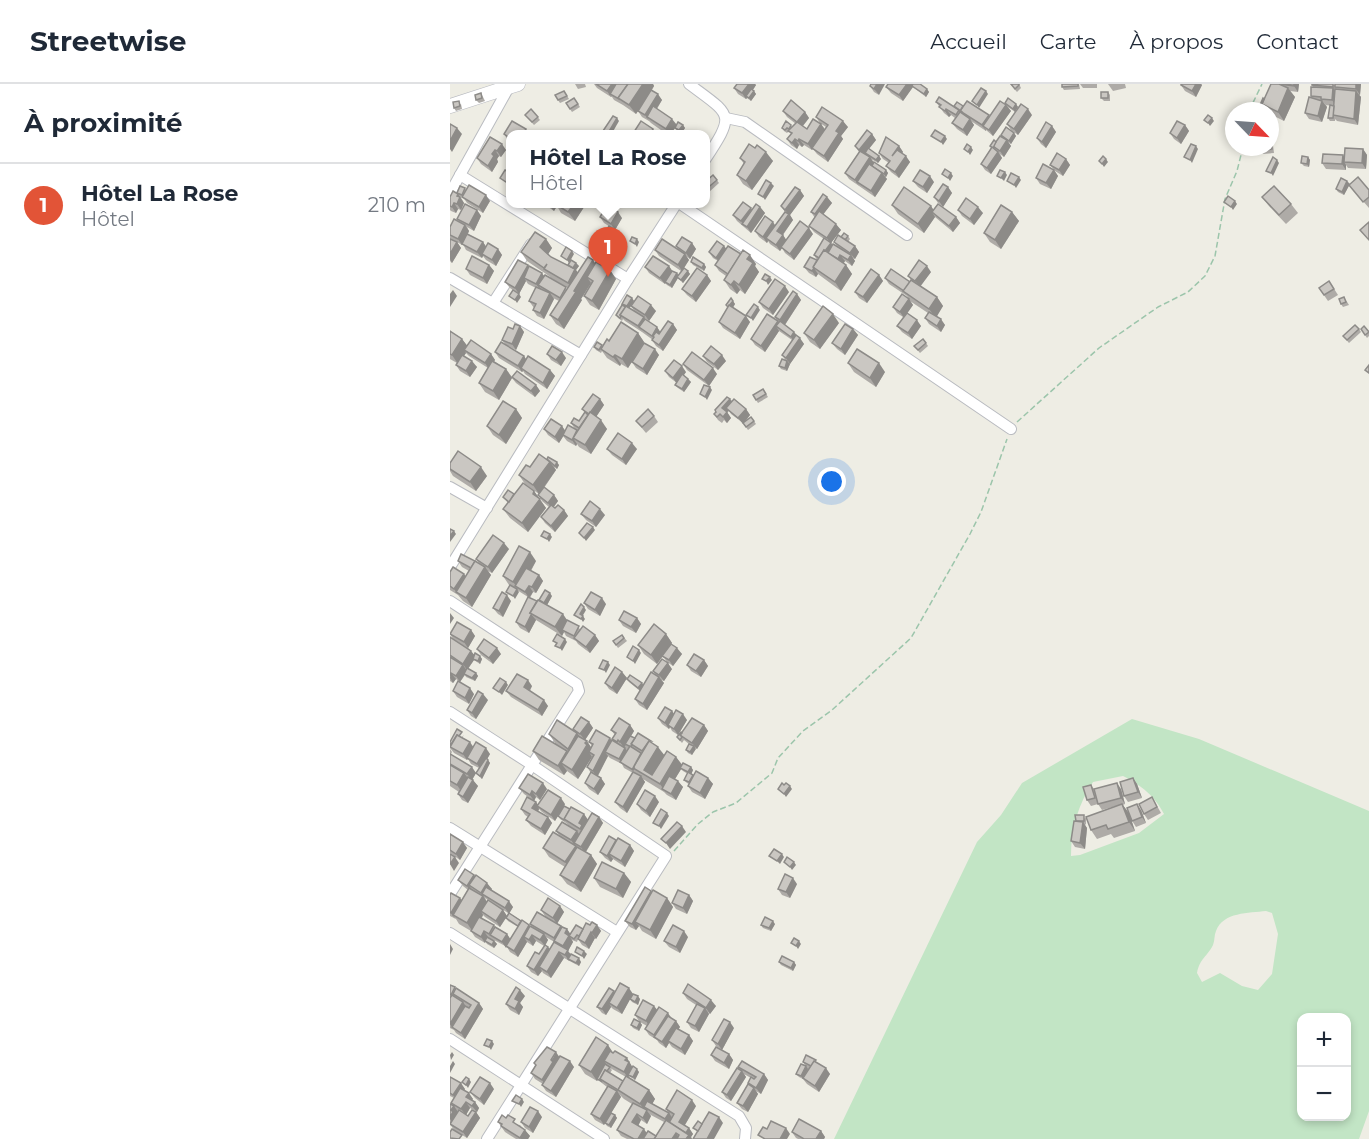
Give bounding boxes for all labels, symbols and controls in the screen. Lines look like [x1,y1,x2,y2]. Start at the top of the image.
text: Streetwise [30,24,186,58]
text: Accueil [930,29,1007,54]
text: Carte [1040,29,1096,54]
text: À propos [1129,29,1223,54]
text: Contact [1256,29,1339,54]
north arrow [1225,102,1279,156]
text: À proximité [24,107,183,139]
popup [506,130,710,208]
text: Hôtel La Rose [529,144,687,171]
text: Hôtel [529,171,583,195]
text: Hôtel La Rose [81,180,238,207]
text: 1 [40,193,47,217]
text: 210 m [368,193,426,217]
text: Hôtel [81,207,135,231]
pin: 1 [588,228,628,277]
your location [817,467,846,496]
map controls [1297,1013,1351,1121]
button: + [1297,1013,1351,1067]
button: − [1297,1067,1351,1121]

